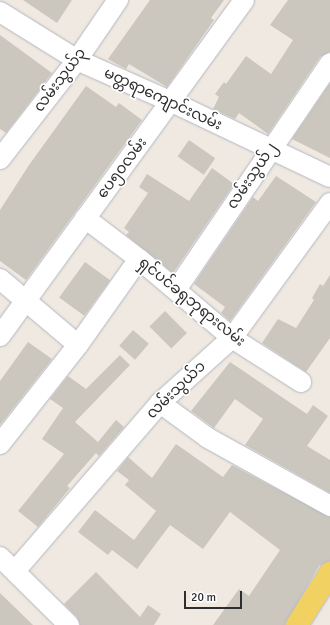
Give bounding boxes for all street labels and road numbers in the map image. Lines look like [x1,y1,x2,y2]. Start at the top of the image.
street label: လမ်းသွယ်၃ [30,45,90,115]
street label: မတ္တရာကျောင်းလမ်း [101,64,225,134]
street label: ပေ၅၀လမ်း [93,134,151,202]
street label: လမ်းသွယ်၂ [223,139,281,213]
street label: ရှင်ပင်ခရုဘုရားလမ်း [135,254,249,350]
street label: လမ်းသွယ်၁ [143,357,209,423]

